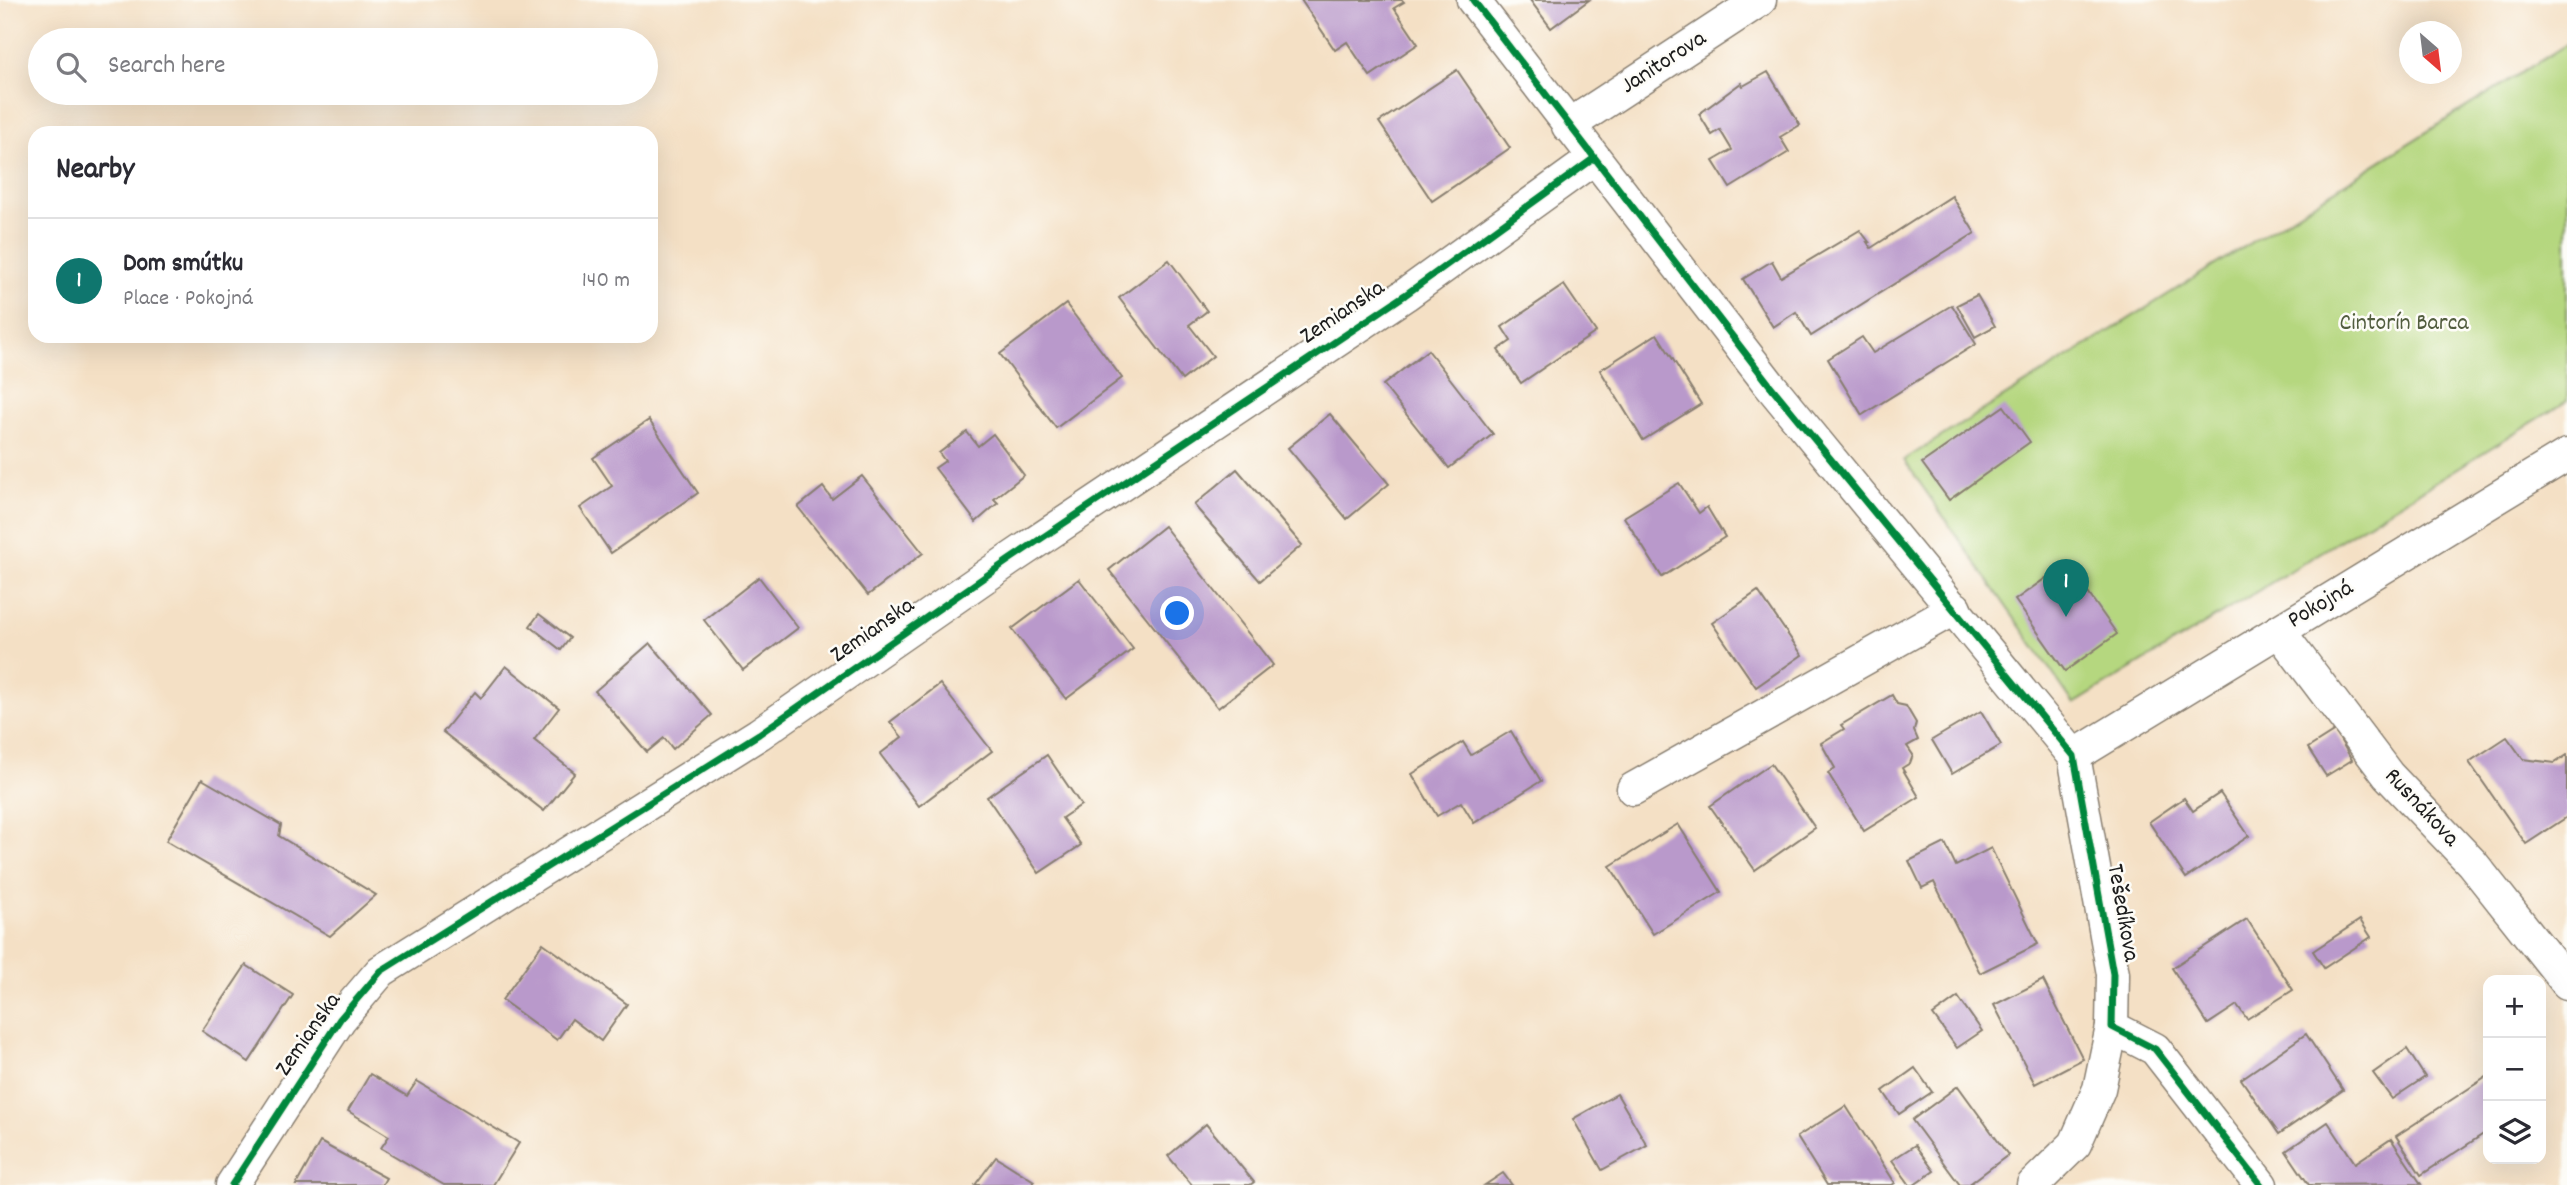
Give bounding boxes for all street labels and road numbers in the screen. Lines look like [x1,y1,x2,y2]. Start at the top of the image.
street label: Janitorova [1615,22,1714,103]
street label: Zemianska [1294,272,1393,354]
street label: Pokojná [2282,572,2360,638]
street label: Zemianska [824,589,922,672]
street label: Rusnákova [2375,761,2467,856]
street label: Tešedíkova [2097,862,2147,965]
street label: Zemianska [268,986,351,1084]

